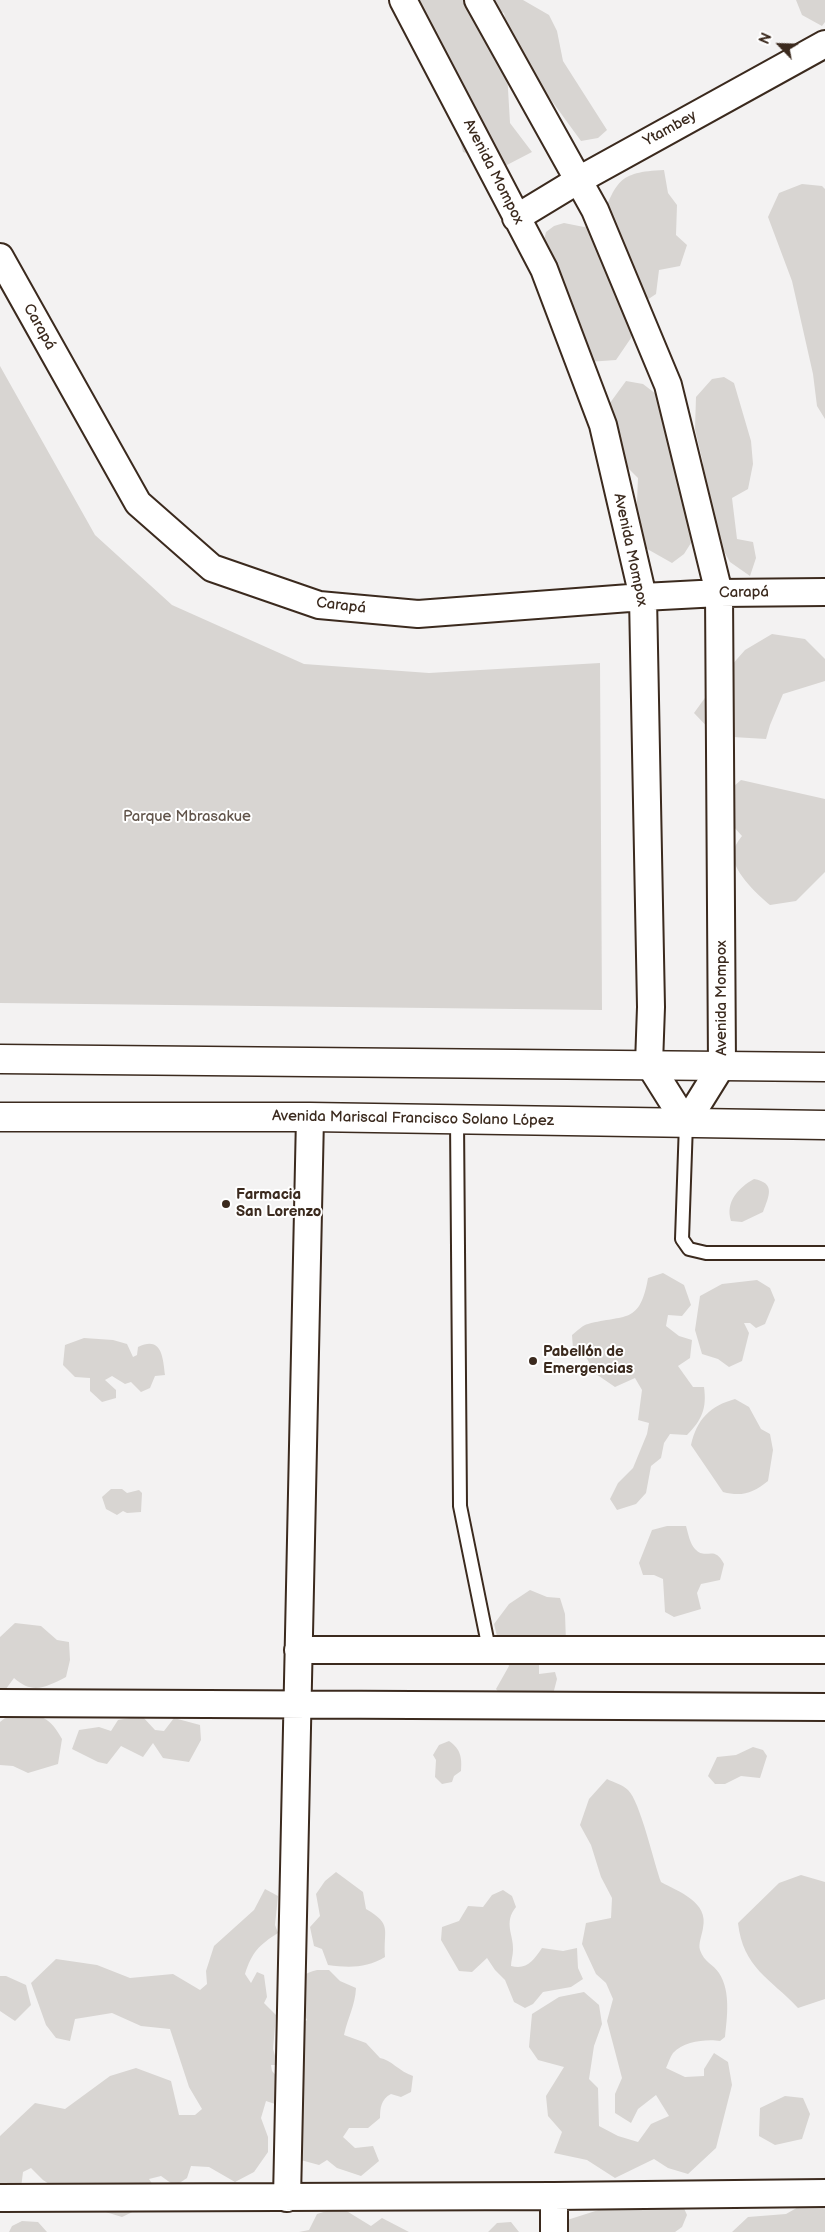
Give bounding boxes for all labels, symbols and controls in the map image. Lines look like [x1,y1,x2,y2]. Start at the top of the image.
north arrow [755,20,805,70]
text: N [756,30,776,47]
street label: Ytambey [640,107,700,151]
street label: Avenida Mompox [459,116,527,228]
street label: Carapá [19,301,59,353]
street label: Avenida Mompox [609,492,651,608]
street label: Carapá [719,584,769,602]
street label: Carapá [315,594,367,618]
park label: Parque Mbrasakue [123,808,251,826]
street label: Avenida Mompox [713,940,731,1056]
street label: Avenida Mariscal Francisco Solano López [272,1108,554,1130]
place label: Farmacia San Lorenzo [236,1186,321,1221]
marker: Farmacia San Lorenzo [220,1198,232,1210]
place label: Pabellón de Emergencias [543,1343,633,1378]
marker: Pabellón de Emergencias [527,1355,539,1367]

